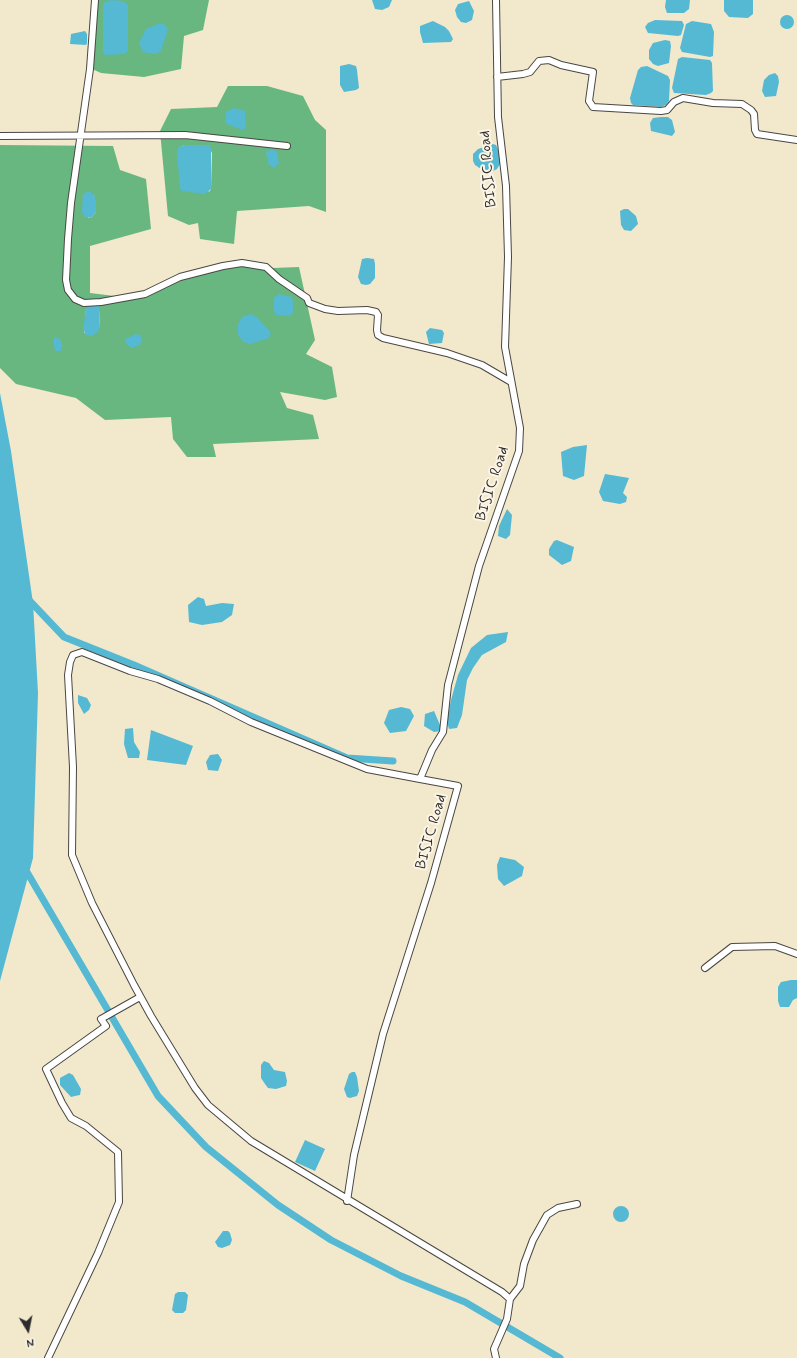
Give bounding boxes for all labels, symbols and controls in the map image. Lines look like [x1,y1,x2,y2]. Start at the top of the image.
street label: BISIC Road [477,130,501,208]
street label: BISIC Road [472,444,514,524]
street label: BISIC Road [413,792,451,872]
north arrow [8,1310,48,1350]
text: N [25,1334,35,1349]

